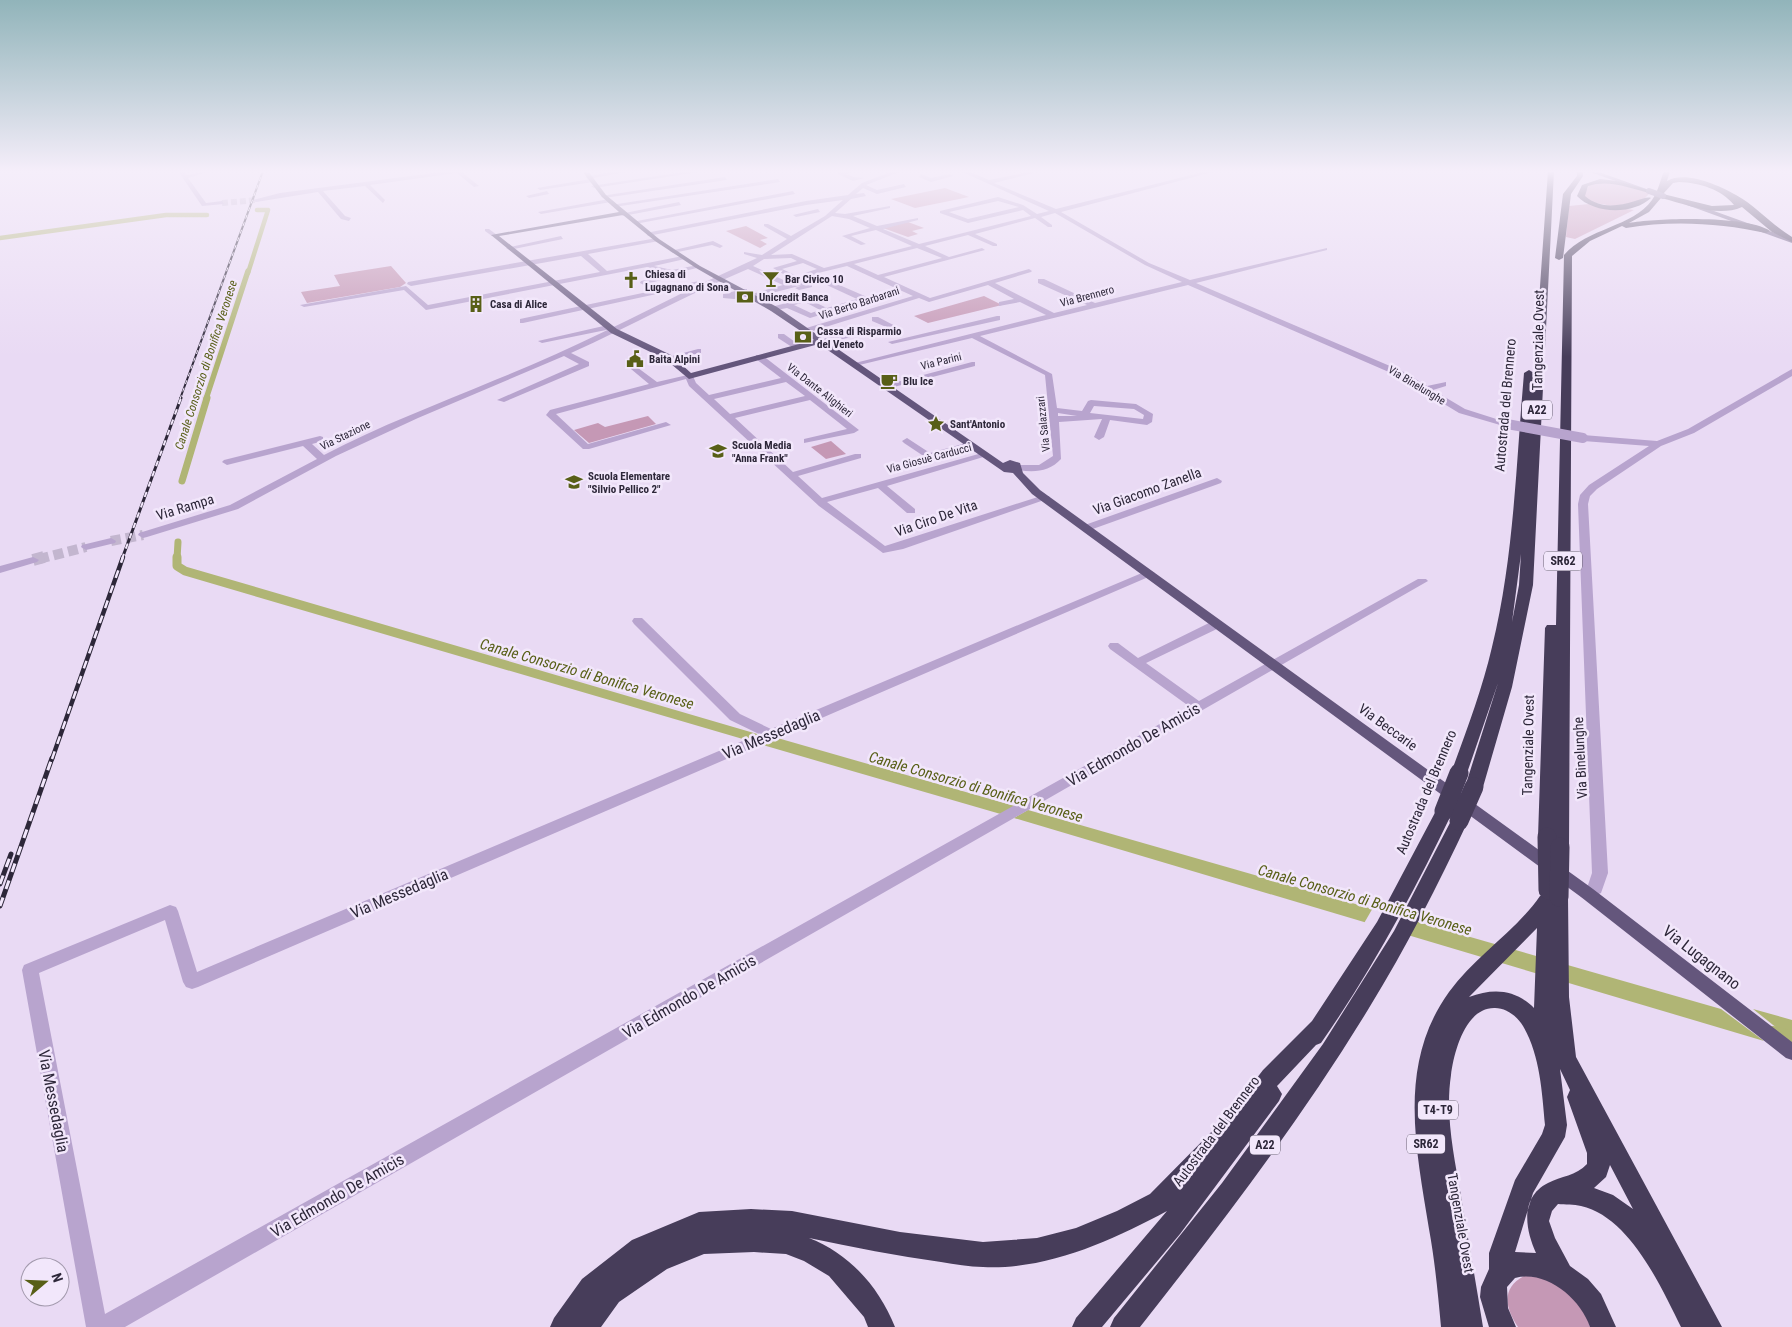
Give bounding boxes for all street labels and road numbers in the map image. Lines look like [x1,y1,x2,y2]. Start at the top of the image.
street label: Via Brennero [1059,283,1116,310]
street label: Via Berto Barbarani [817,284,901,323]
street label: Tangenziale Ovest [1529,290,1547,390]
street label: Autostrada del Brennero [1491,338,1519,472]
street label: Via Parini [919,350,963,373]
street label: Via Dante Alighieri [784,361,855,420]
street label: Via Binelunghe [1386,363,1448,408]
street label: Via Salazzari [1034,395,1053,453]
road number: A22 [1522,400,1552,420]
street label: Via Stazione [318,418,372,453]
street label: Via Giosuè Carducci [885,441,973,476]
street label: Via Giacomo Zanella [1091,464,1203,518]
street label: Via Rampa [154,491,216,523]
street label: Via Ciro De Vita [893,496,979,540]
road number: SR62 [1544,552,1582,570]
street label: Tangenziale Ovest [1519,695,1537,795]
street label: Via Edmondo De Amicis [1063,699,1203,790]
street label: Via Beccarie [1355,700,1421,754]
street label: Via Messedaglia [720,705,823,764]
street label: Via Binelunghe [1570,716,1590,799]
street label: Autostrada del Brennero [1393,727,1459,857]
street label: Via Messedaglia [348,864,451,923]
street label: Via Lugagnano [1659,921,1744,994]
street label: Via Edmondo De Amicis [619,951,759,1042]
street label: Via Messedaglia [34,1048,73,1154]
street label: Autostrada del Brennero [1169,1073,1263,1189]
road number: T4-T9 [1418,1100,1458,1120]
road number: SR62 [1407,1134,1445,1154]
road number: A22 [1250,1136,1280,1154]
street label: Via Edmondo De Amicis [267,1150,407,1241]
street label: Tangenziale Ovest [1444,1172,1478,1274]

